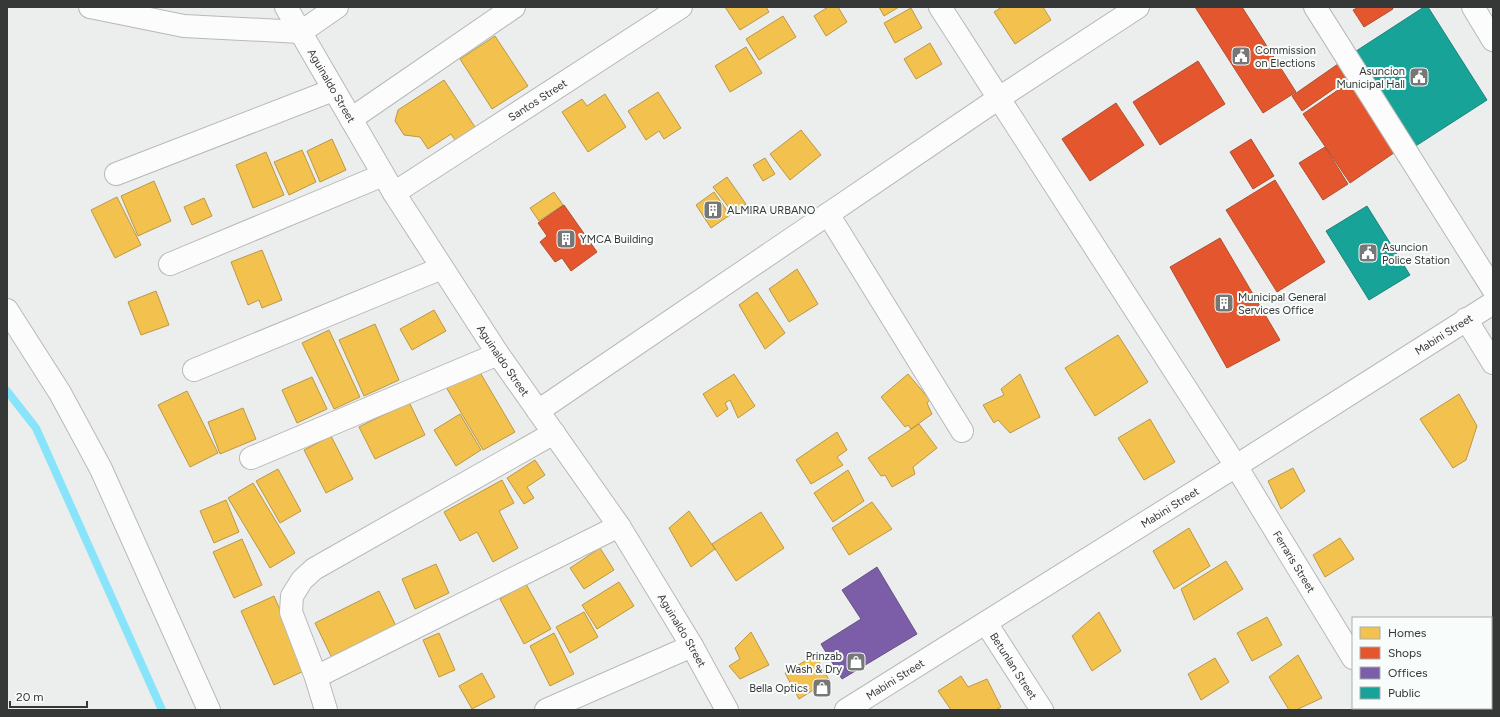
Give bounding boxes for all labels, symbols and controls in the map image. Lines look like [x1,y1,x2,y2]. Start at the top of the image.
place label: Commission on Elections [1255,44,1316,70]
public building icon: Commission on Elections [1230,45,1252,67]
street label: Aguinaldo Street [305,46,358,125]
place label: Asuncion Municipal Hall [1336,65,1405,91]
public building icon: Asuncion Municipal Hall [1408,66,1430,88]
street label: Santos Street [506,76,569,124]
building icon: ALMIRA URBANO [702,199,724,221]
place label: ALMIRA URBANO [727,204,816,217]
building icon: YMCA Building [555,228,577,250]
place label: YMCA Building [580,233,653,246]
place label: Asuncion Police Station [1382,241,1450,267]
public building icon: Asuncion Police Station [1357,242,1379,264]
place label: Municipal General Services Office [1238,291,1326,317]
building icon: Municipal General Services Office [1213,292,1235,314]
street label: Mabini Street [1412,311,1475,357]
street label: Aguinaldo Street [474,322,532,398]
street label: Mabini Street [1138,484,1201,530]
street label: Ferraris Street [1270,528,1318,595]
street label: Aguinaldo Street [655,591,709,669]
legend [1352,617,1492,709]
text: Homes [1388,626,1427,640]
street label: Betunlan Street [987,630,1040,702]
text: Shops [1388,646,1422,660]
place label: Prinzab Wash & Dry [785,650,842,676]
shop icon: Prinzab Wash & Dry [845,651,867,673]
street label: Mabini Street [864,656,927,702]
text: Offices [1388,666,1428,680]
shop icon: Bella Optics [811,677,833,699]
place label: Bella Optics [749,682,808,695]
scale bar [10,683,87,709]
text: Public [1388,686,1421,700]
text: 20 m [16,690,44,704]

